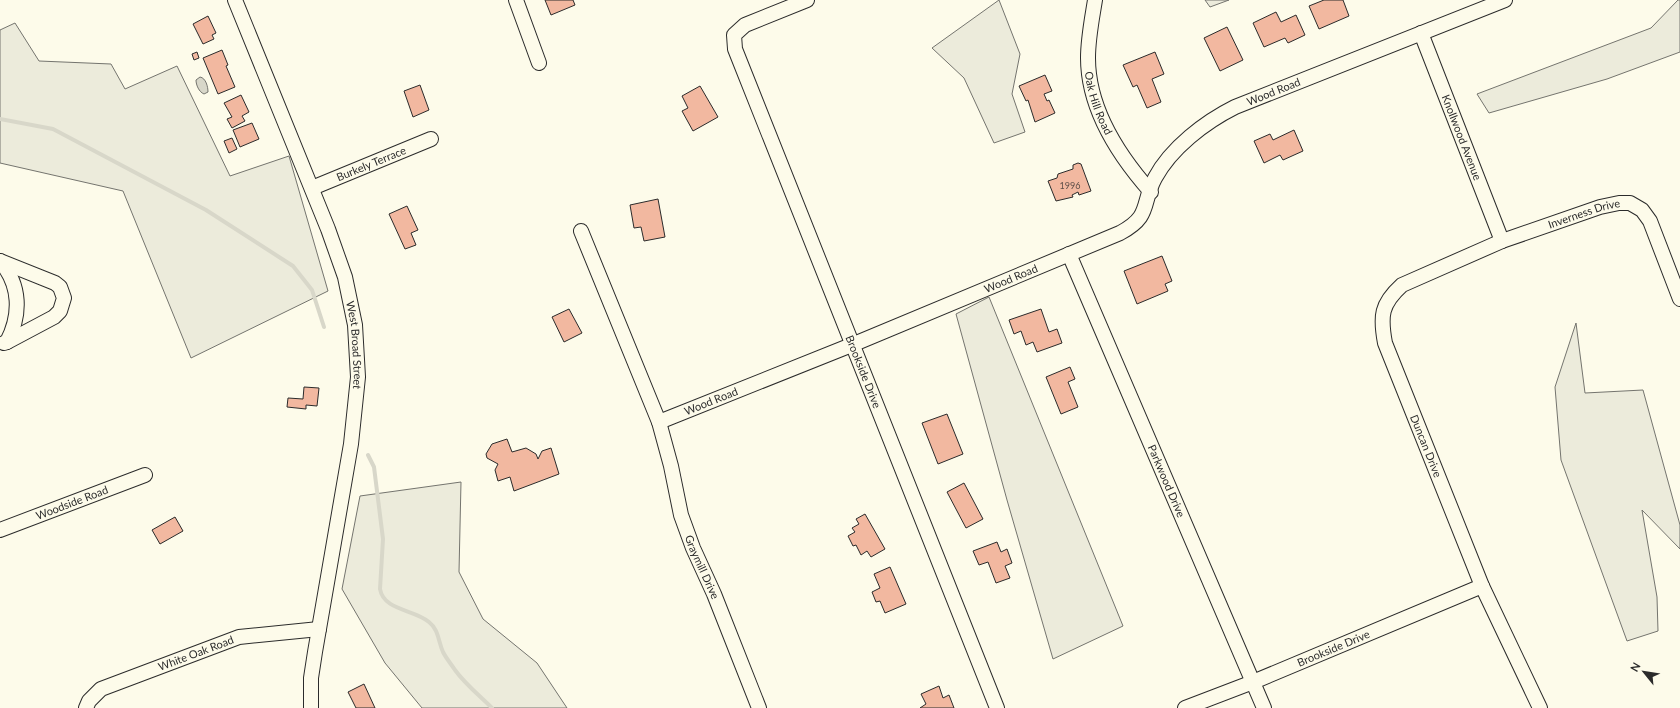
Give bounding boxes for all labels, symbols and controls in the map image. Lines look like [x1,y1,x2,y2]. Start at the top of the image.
street label: Oak Hill Road [1083,71,1116,137]
street label: Wood Road [1245,75,1302,108]
street label: Knollwood Avenue [1440,92,1485,182]
street label: Burkely Terrace [334,143,408,183]
house number: 1996 [1060,180,1080,191]
street label: Inverness Drive [1546,196,1621,231]
street label: Wood Road [982,261,1039,295]
street label: West Broad Street [344,300,365,390]
street label: Brookside Drive [843,333,884,410]
street label: Wood Road [682,384,740,417]
street label: Duncan Drive [1408,413,1445,479]
street label: Parkwood Drive [1146,442,1188,519]
street label: Woodside Road [34,483,110,522]
street label: Graymill Drive [683,533,722,601]
street label: Brookside Drive [1295,627,1372,669]
street label: White Oak Road [156,633,235,673]
north arrow [1624,652,1664,692]
text: N [1627,660,1643,674]

